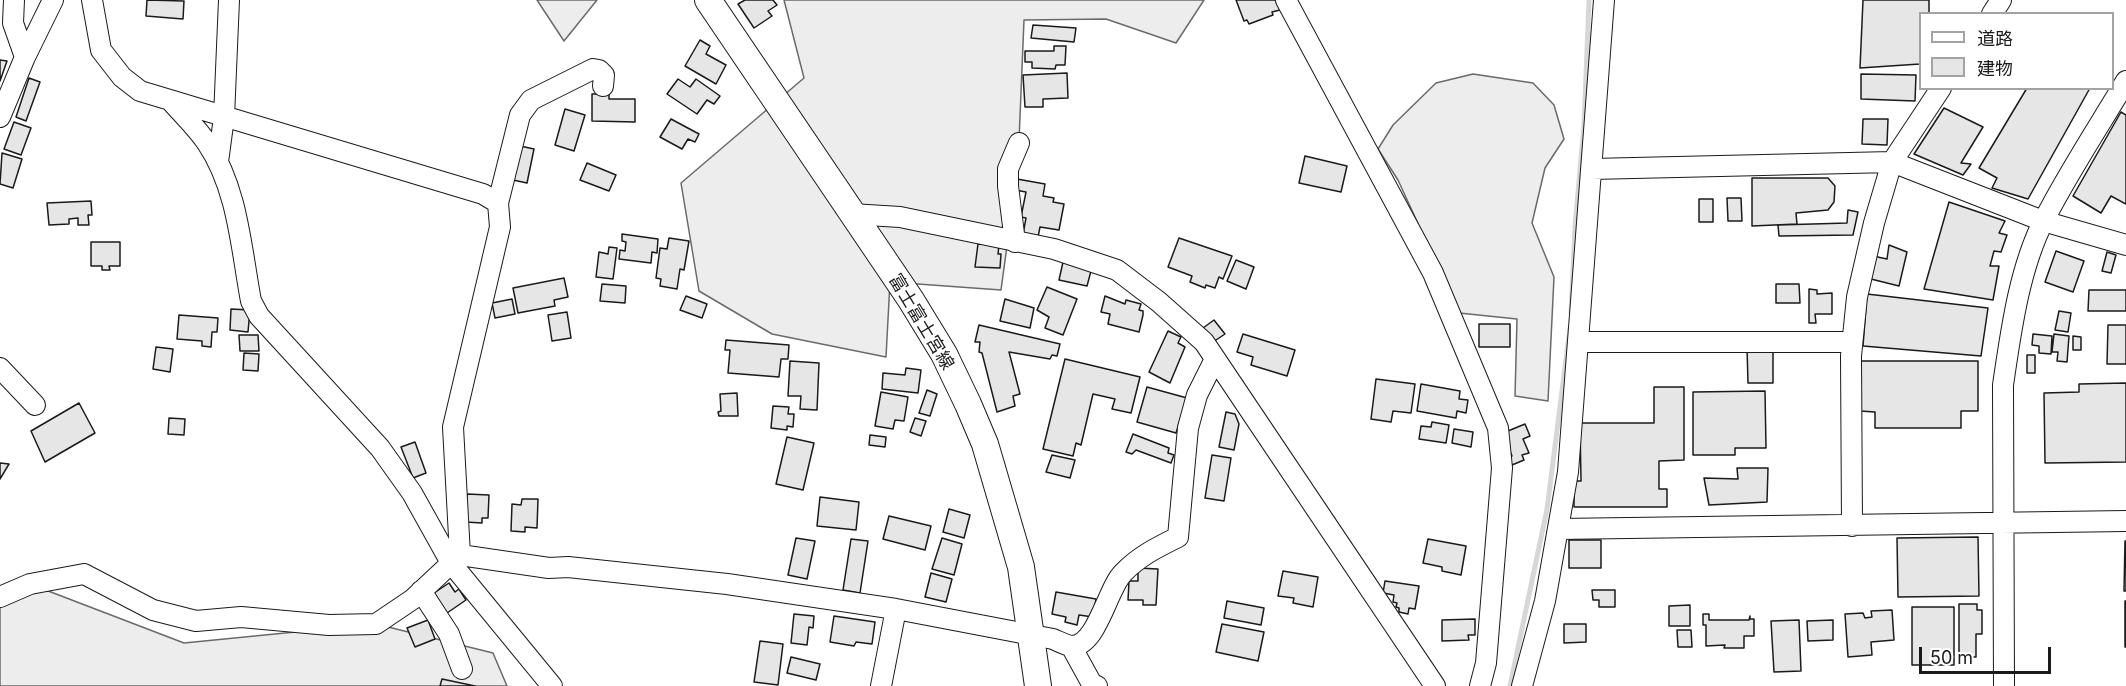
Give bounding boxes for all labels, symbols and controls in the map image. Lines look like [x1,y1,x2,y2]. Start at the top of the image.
legend [1919,12,2114,90]
text: 道路 [1977,28,2013,49]
text: 建物 [1977,58,2013,79]
street label: 富士富士宮線 [884,270,958,374]
scale bar [1922,635,2054,673]
text: 50 m [1930,647,1973,668]

